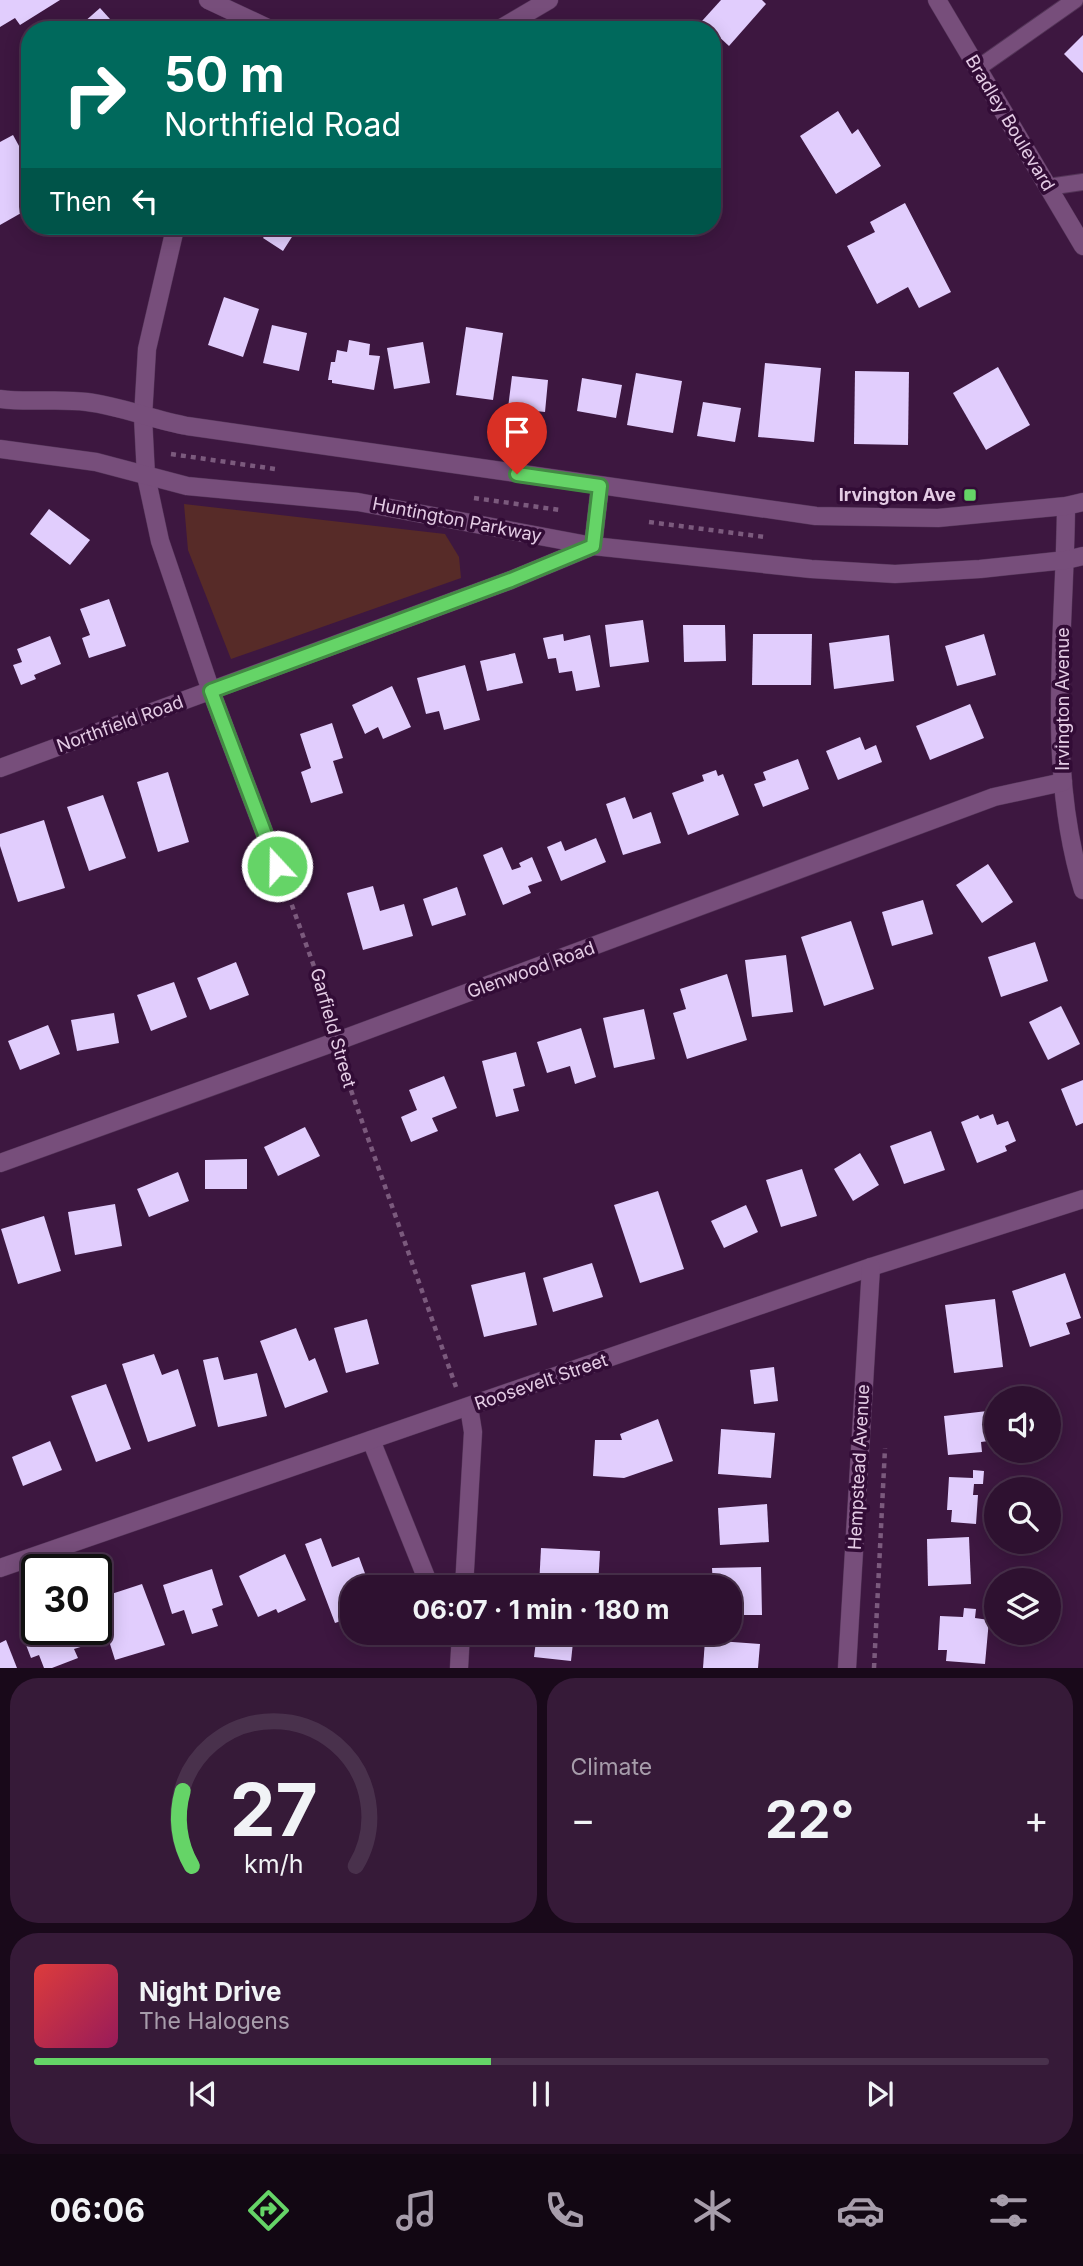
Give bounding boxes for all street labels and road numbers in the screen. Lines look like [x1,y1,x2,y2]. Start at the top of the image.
street label: Bradley Boulevard [962,51,1059,194]
street label: Huntington Parkway [371,493,544,546]
street label: Irvington Avenue [1052,627,1073,771]
street label: Northfield Road [54,691,186,756]
street label: Glenwood Road [464,937,598,1002]
street label: Garfield Street [306,966,361,1090]
street label: Roosevelt Street [472,1349,610,1414]
street label: Hempstead Avenue [844,1384,873,1550]

